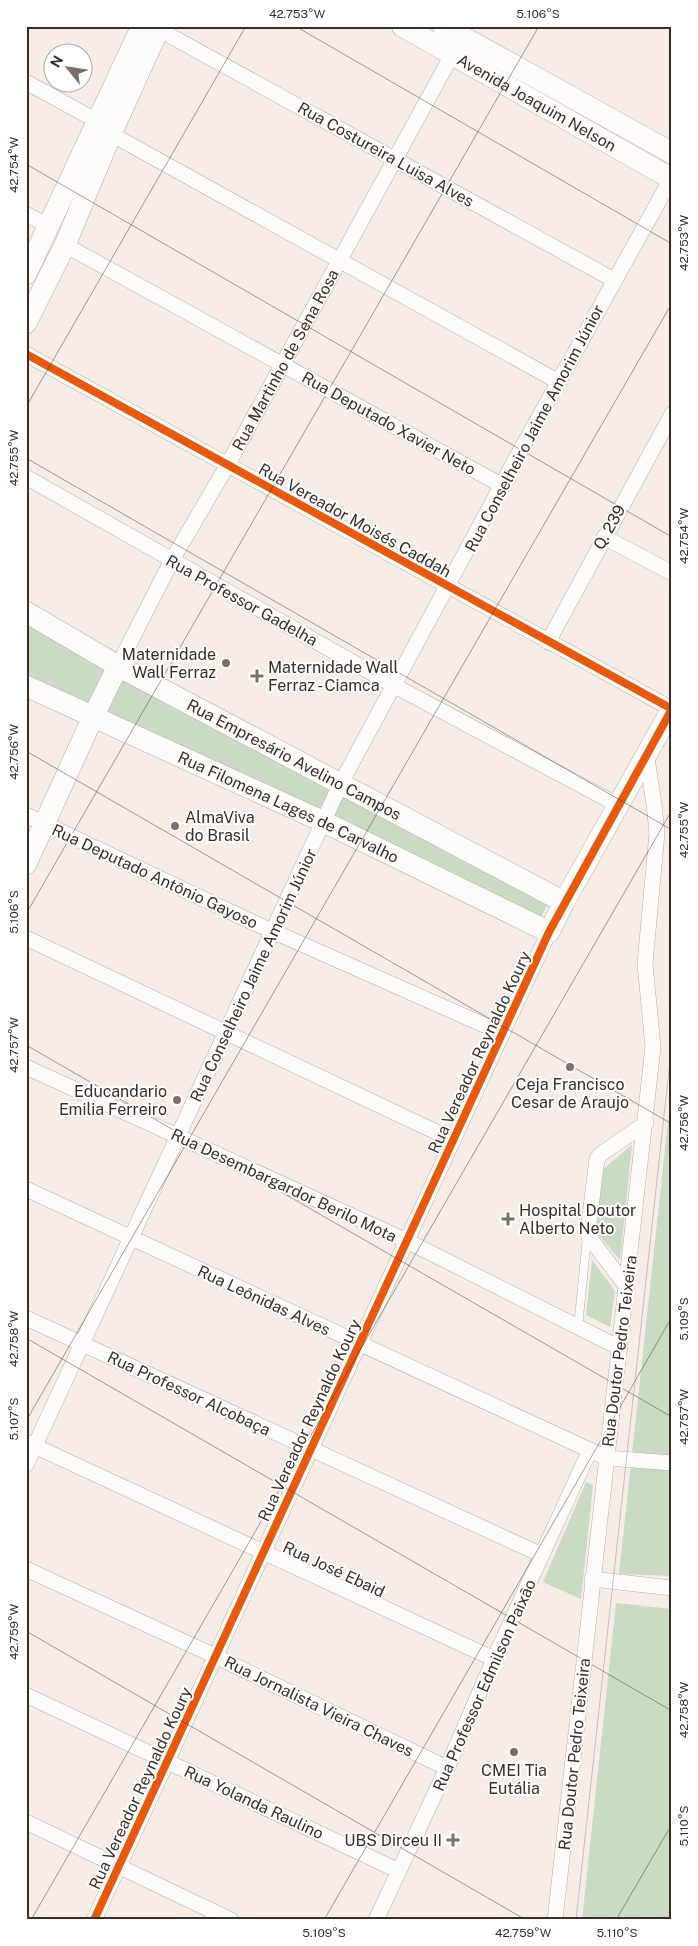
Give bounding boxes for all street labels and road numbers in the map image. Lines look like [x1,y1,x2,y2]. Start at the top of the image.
street label: Avenida Joaquim Nelson [454,50,619,155]
street label: Rua Costureira Luisa Alves [294,98,477,211]
street label: Rua Martinho de Sena Rosa [228,266,343,454]
street label: Rua Conselheiro Jaime Amorim Júnior [461,301,608,555]
street label: Rua Deputado Xavier Neto [299,368,479,479]
street label: Rua Vereador Moisés Caddah [255,459,454,581]
street label: Q. 239 [589,502,629,553]
street label: Rua Professor Gadelha [163,551,321,650]
street label: Rua Empresário Avelino Campos [184,695,404,824]
street label: Rua Filomena Lages de Carvalho [175,748,402,867]
street label: Rua Deputado Antônio Gayoso [49,820,261,933]
street label: Rua Conselheiro Jaime Amorim Júnior [186,846,321,1105]
street label: Rua Vereador Reynaldo Koury [424,948,535,1156]
street label: Rua Desembargardor Berilo Mota [168,1125,400,1246]
street label: Rua Doutor Pedro Teixeira [598,1254,641,1448]
street label: Rua Leônidas Alves [194,1261,333,1340]
street label: Rua Vereador Reynaldo Koury [254,1316,365,1524]
street label: Rua Professor Alcobaça [104,1347,273,1440]
street label: Rua José Ebaid [280,1538,388,1601]
street label: Rua Professor Edmilson Paixão [429,1576,540,1794]
street label: Rua Jornalista Vieira Chaves [221,1652,416,1761]
street label: Rua Doutor Pedro Teixeira [555,1657,594,1851]
street label: Rua Vereador Reynaldo Koury [85,1684,196,1892]
street label: Rua Yolanda Raulino [181,1762,327,1843]

